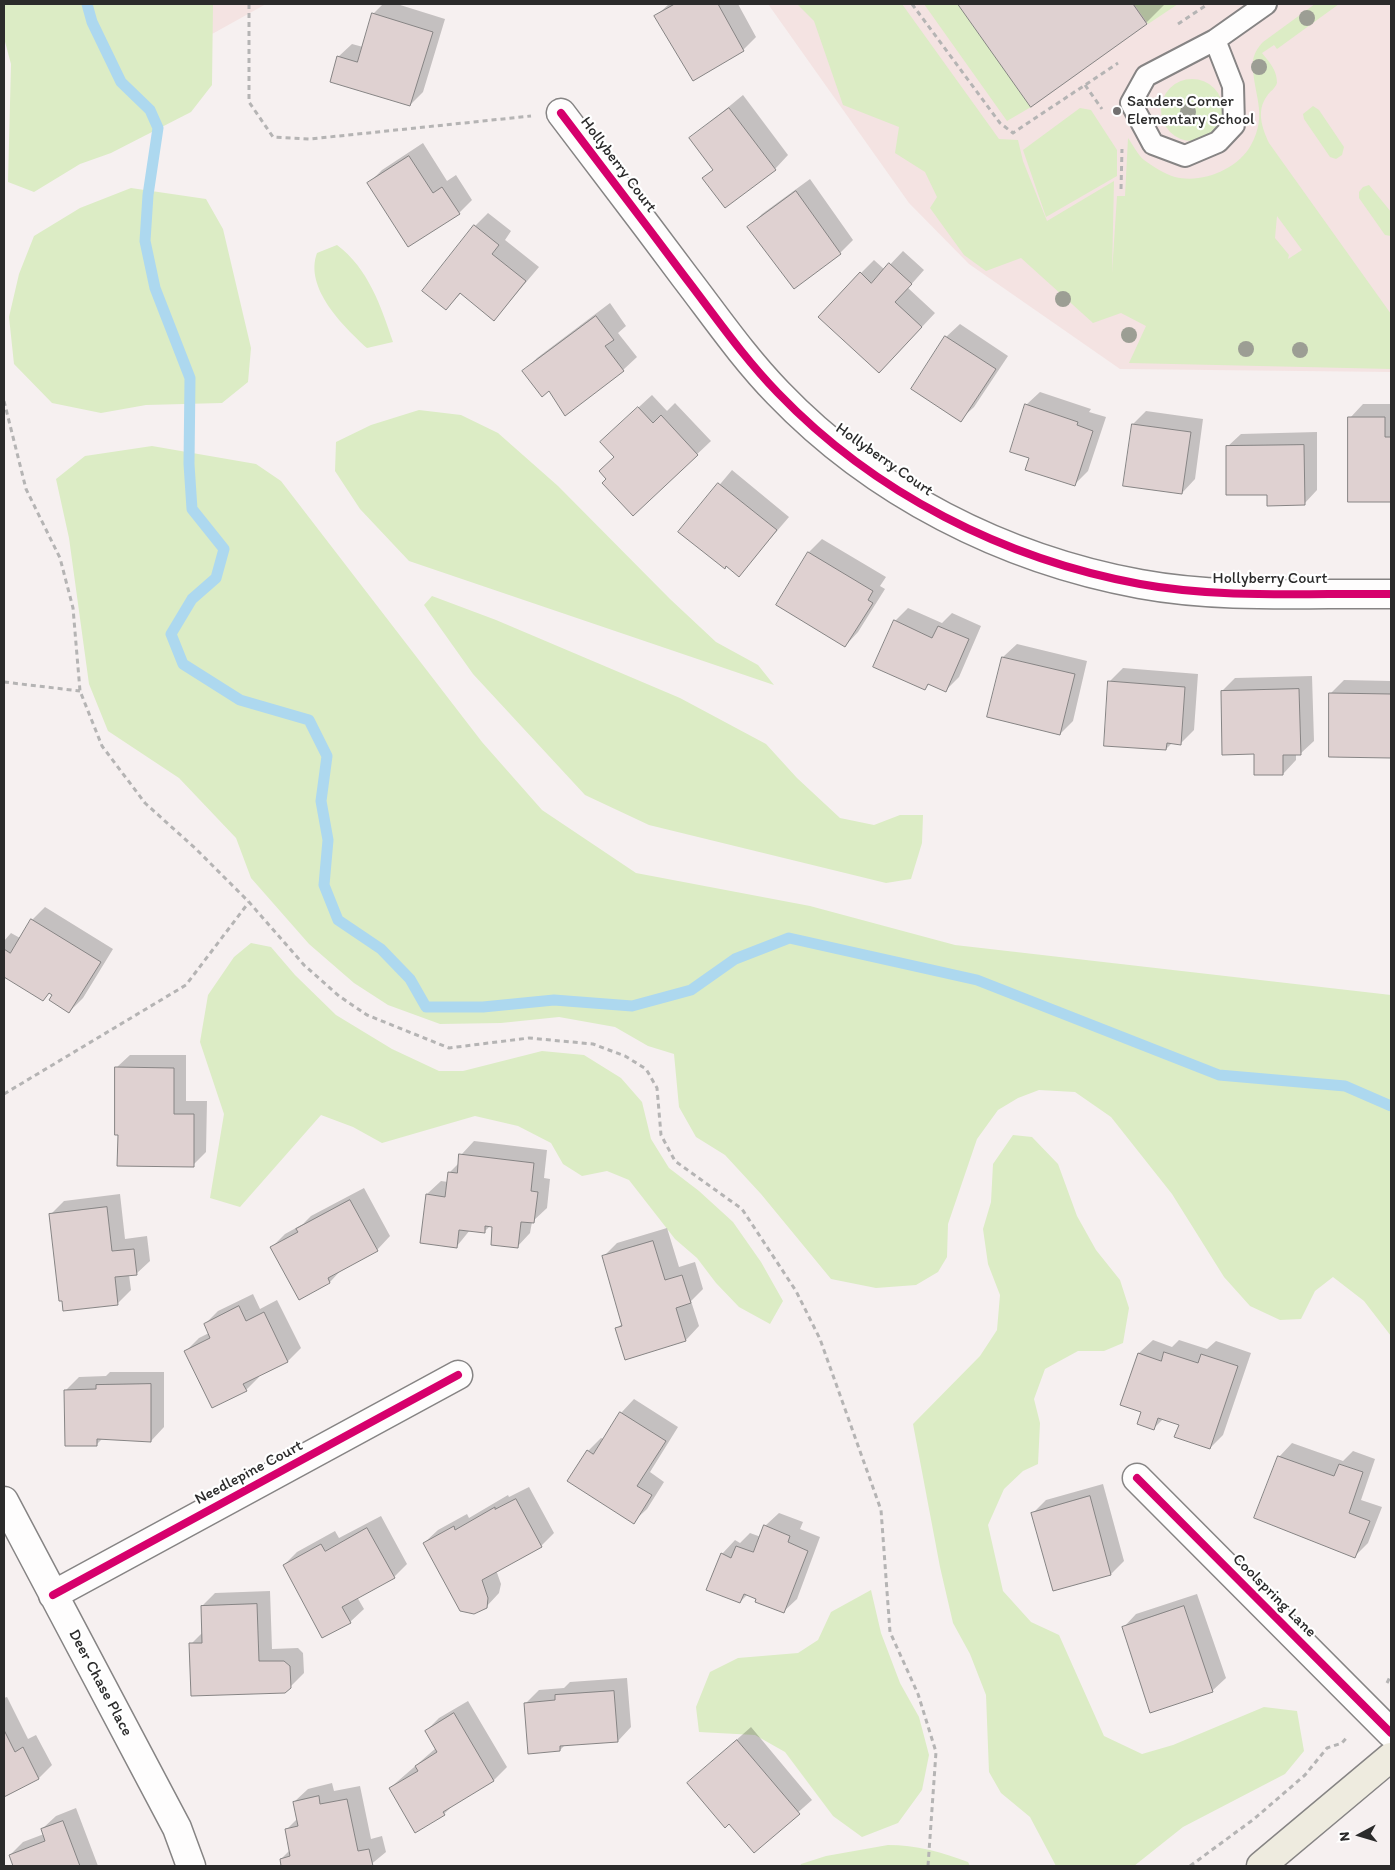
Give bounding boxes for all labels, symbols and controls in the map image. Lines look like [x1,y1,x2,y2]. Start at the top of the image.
place label: Sanders Corner Elementary School [1127,92,1255,130]
marker: Sanders Corner Elementary School [1111,105,1123,117]
street label: Hollyberry Court [576,113,660,217]
street label: Hollyberry Court [831,419,937,501]
street label: Hollyberry Court [1213,569,1327,589]
street label: Needlepine Court [192,1436,306,1510]
street label: Coolspring Lane [1228,1550,1320,1642]
street label: Deer Chase Place [64,1626,136,1740]
north arrow [1335,1810,1385,1860]
text: N [1336,1831,1354,1842]

